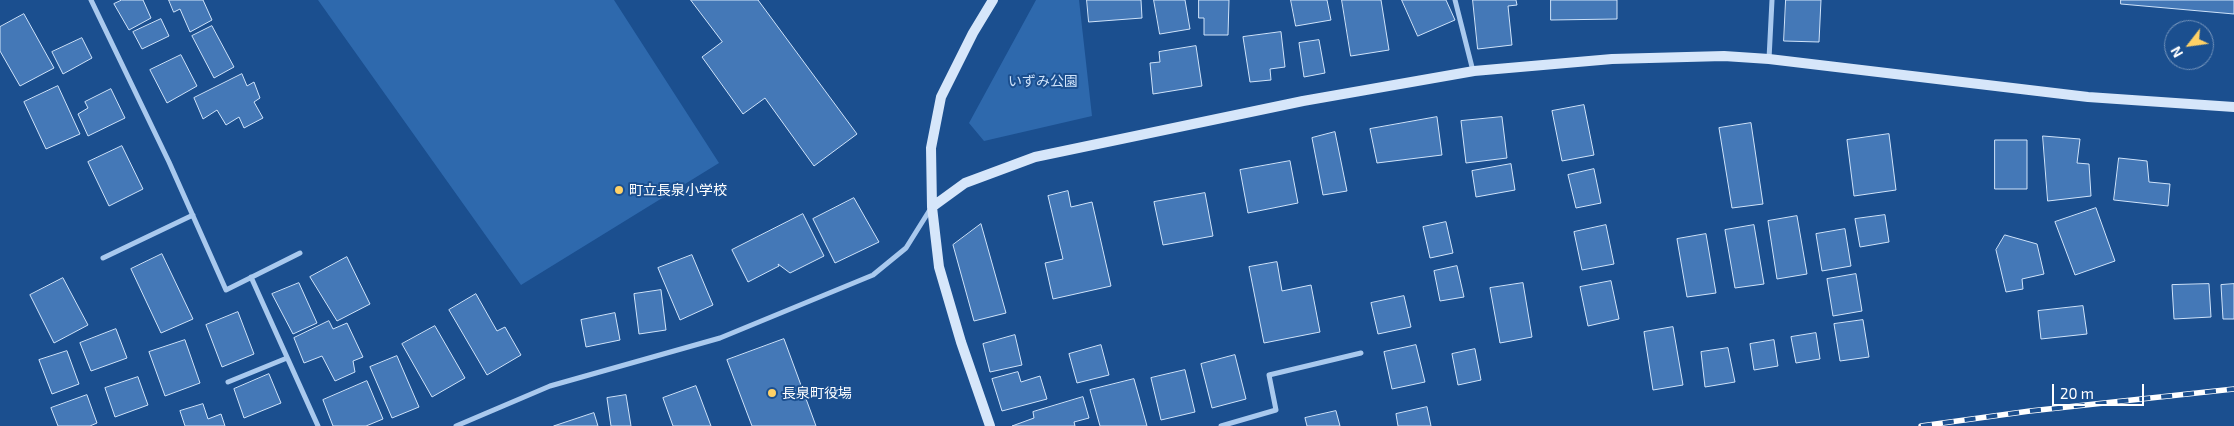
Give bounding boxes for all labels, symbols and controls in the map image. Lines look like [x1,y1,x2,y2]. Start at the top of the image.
north arrow [2164,20,2214,70]
text: N [2167,44,2186,61]
park label: いずみ公園 [1008,73,1078,89]
place label: 町立長泉小学校 [629,182,727,198]
marker: 町立長泉小学校 [613,184,625,196]
scale bar [2054,374,2146,406]
text: 20 m [2060,384,2094,402]
place label: 長泉町役場 [782,385,852,401]
marker: 長泉町役場 [766,387,778,399]

